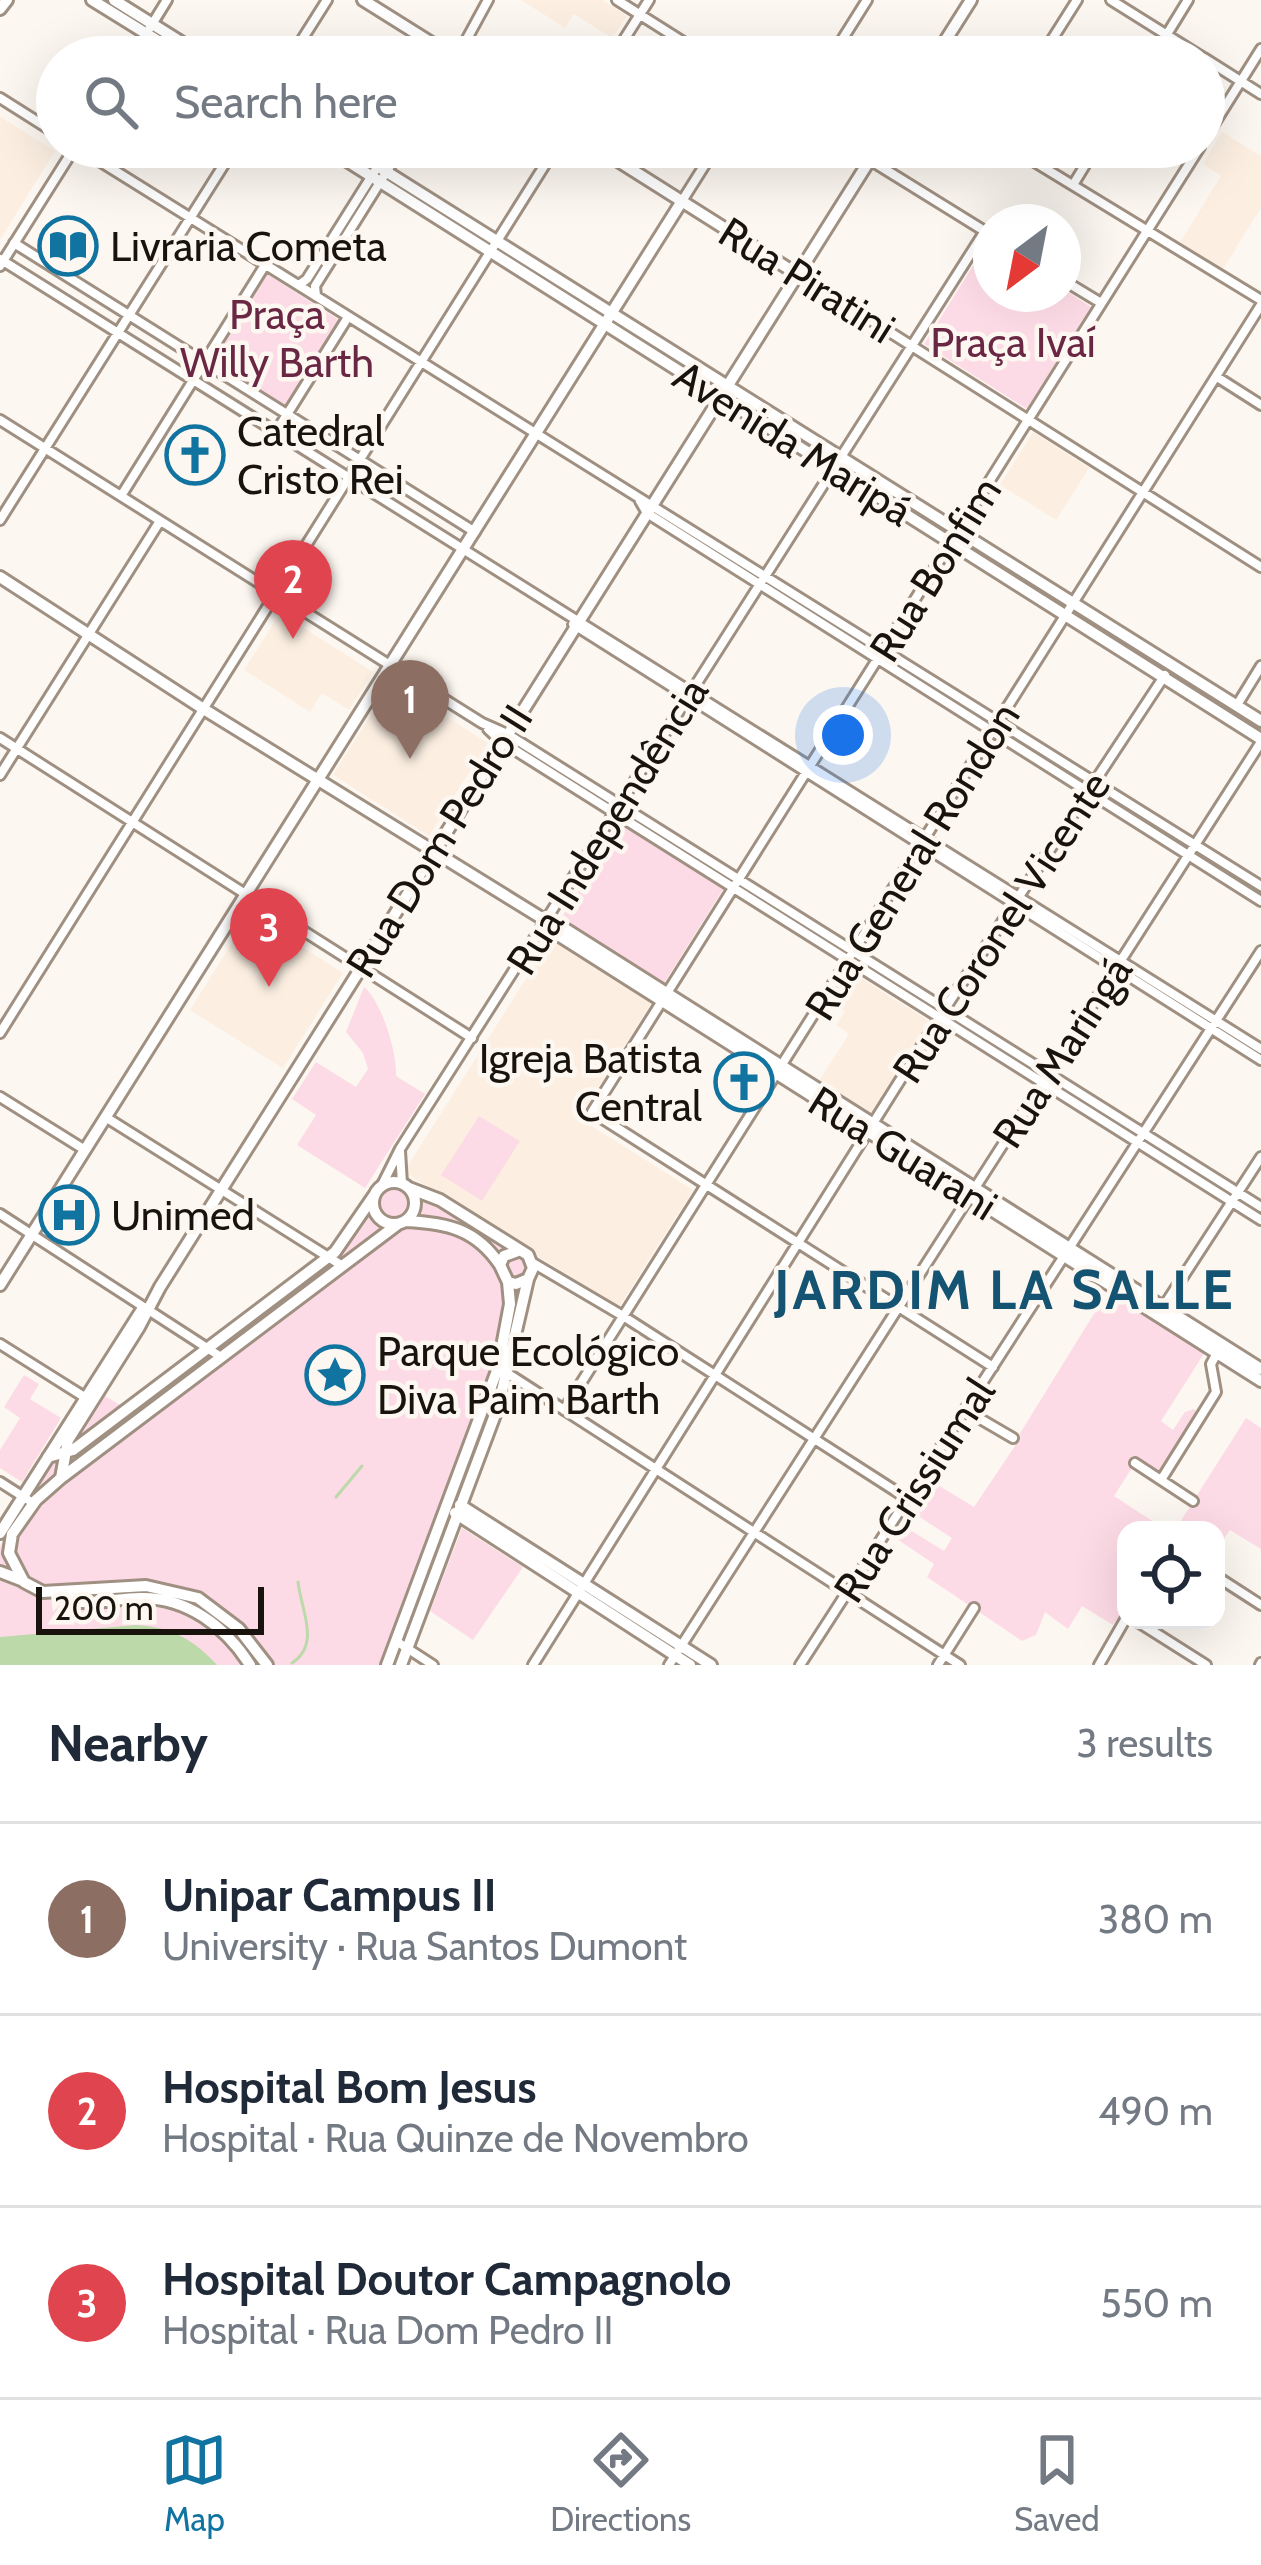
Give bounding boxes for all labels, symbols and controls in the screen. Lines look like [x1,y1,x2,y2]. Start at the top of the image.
search box [36,36,1225,168]
icon: search [78,69,144,135]
text: Search here [174,75,398,129]
north arrow [973,204,1081,312]
street label: Rua Piratini [710,206,904,354]
library icon: Livraria Cometa [37,215,99,277]
place label: Livraria Cometa [110,220,387,272]
park label: Praça Willy Barth [180,288,374,388]
park label: Praça Ivaí [930,316,1096,368]
street label: Avenida Maripá [664,349,922,537]
place label: Catedral Cristo Rei [237,405,404,505]
church icon: Catedral Cristo Rei [164,424,226,486]
street label: Rua Bonfim [858,467,1012,671]
pin: 2 [254,540,332,639]
pin: 1 [371,660,449,759]
street label: Rua Independência [495,668,719,984]
street label: Rua General Rondon [793,693,1031,1029]
street label: Rua Dom Pedro II [335,695,543,987]
your location [813,705,873,765]
street label: Rua Coronel Vicente [881,762,1121,1092]
pin: 3 [230,888,308,987]
street label: Rua Maringá [981,947,1143,1157]
place label: Igreja Batista Central [479,1032,702,1132]
church icon: Igreja Batista Central [713,1051,775,1113]
street label: Rua Guarani [799,1075,1007,1231]
hospital icon: Unimed [38,1184,100,1246]
place label: Unimed [111,1189,255,1241]
district label: JARDIM LA SALLE [773,1257,1236,1323]
place label: Parque Ecológico Diva Paim Barth [377,1325,679,1425]
place icon: Parque Ecológico Diva Paim Barth [304,1344,366,1406]
street label: Rua Crissiumal [822,1368,1006,1612]
map controls [1117,1521,1225,1629]
button: locate [1117,1521,1225,1629]
scale bar [36,1581,264,1634]
text: 200 m [54,1588,154,1628]
text: Nearby [48,1712,208,1774]
text: 3 results [1076,1719,1213,1767]
text: Unipar Campus II [162,1868,496,1922]
text: 1 [80,1895,94,1943]
text: 380 m [1098,1895,1213,1943]
text: University · Rua Santos Dumont [162,1922,687,1970]
text: Hospital Bom Jesus [162,2060,537,2114]
text: 2 [77,2087,97,2135]
text: 490 m [1098,2087,1213,2135]
text: Hospital · Rua Quinze de Novembro [162,2114,749,2162]
text: Hospital Doutor Campagnolo [162,2252,731,2306]
text: 3 [76,2279,98,2327]
text: 550 m [1101,2279,1213,2327]
text: Hospital · Rua Dom Pedro II [162,2306,613,2354]
tab: Map [161,2427,227,2539]
tab: Directions [550,2427,691,2539]
tab: Saved [1014,2427,1100,2539]

